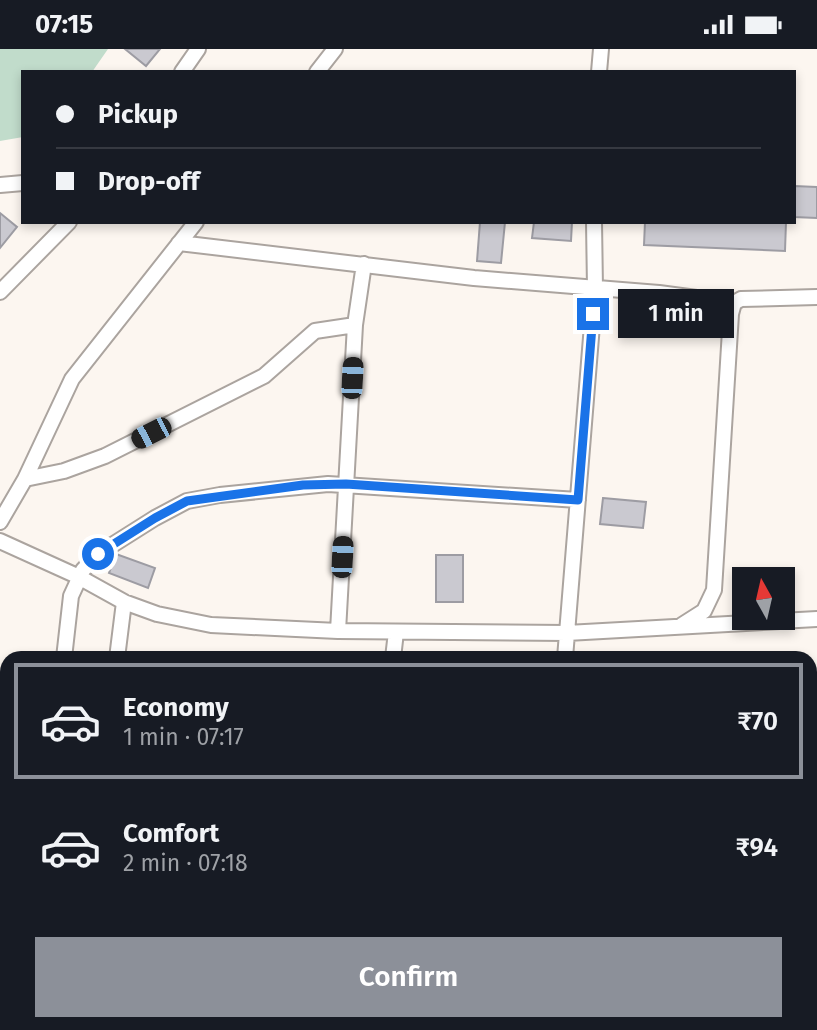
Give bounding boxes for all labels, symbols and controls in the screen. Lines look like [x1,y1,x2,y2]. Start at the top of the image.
text: 07:15 [35,9,93,40]
text: Pickup [98,99,178,130]
text: Drop-off [98,166,200,197]
callout: 1 min [618,289,733,339]
route end [577,298,609,330]
text: 1 min [648,299,704,327]
car [341,356,364,400]
car [128,414,175,452]
car [331,535,354,579]
route start [82,538,114,570]
north arrow [732,567,794,630]
map controls [732,567,795,630]
icon: car [39,690,102,753]
text: Economy [123,692,229,723]
text: ₹70 [737,706,778,737]
text: 1 min · 07:17 [123,723,244,751]
icon: car [39,816,102,879]
text: Comfort [123,818,219,849]
text: ₹94 [735,832,778,863]
text: 2 min · 07:18 [123,849,248,877]
button: Confirm [35,937,782,1017]

